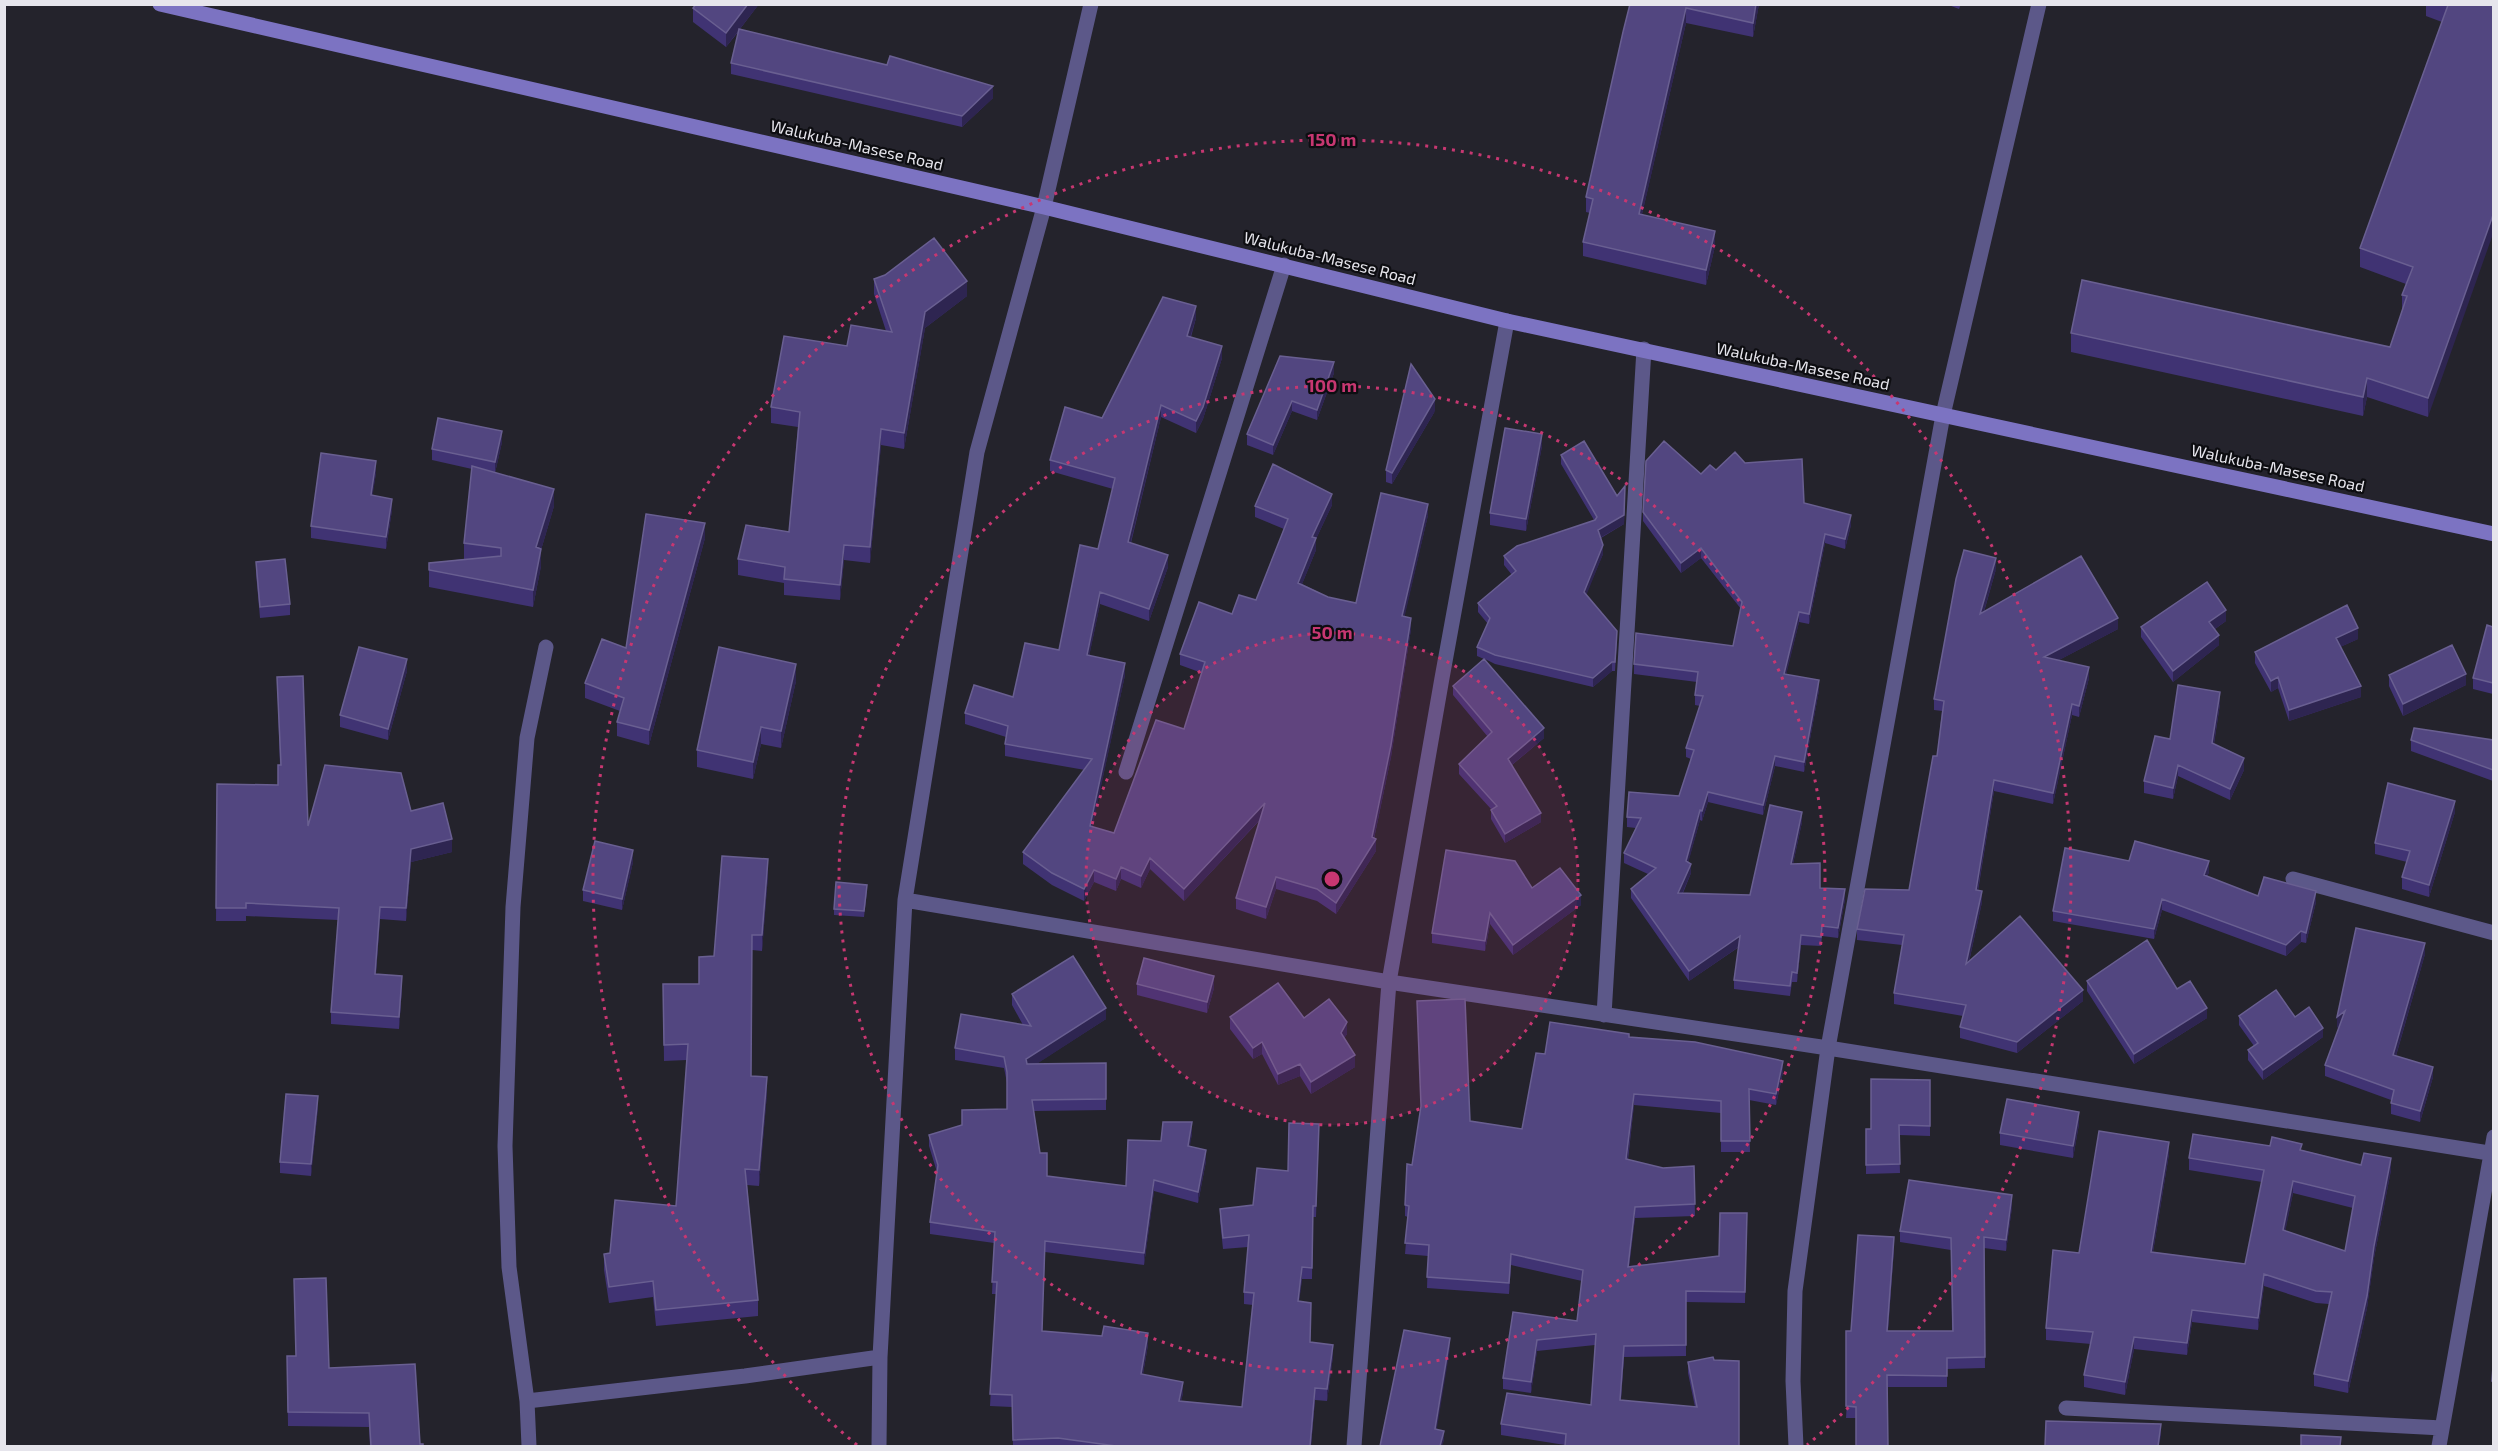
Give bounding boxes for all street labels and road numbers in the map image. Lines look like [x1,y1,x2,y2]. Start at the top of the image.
street label: Walukuba-Masese Road [769,115,945,174]
street label: Walukuba-Masese Road [1242,227,1418,288]
street label: Walukuba-Masese Road [1715,338,1891,393]
street label: Walukuba-Masese Road [2190,440,2366,495]

